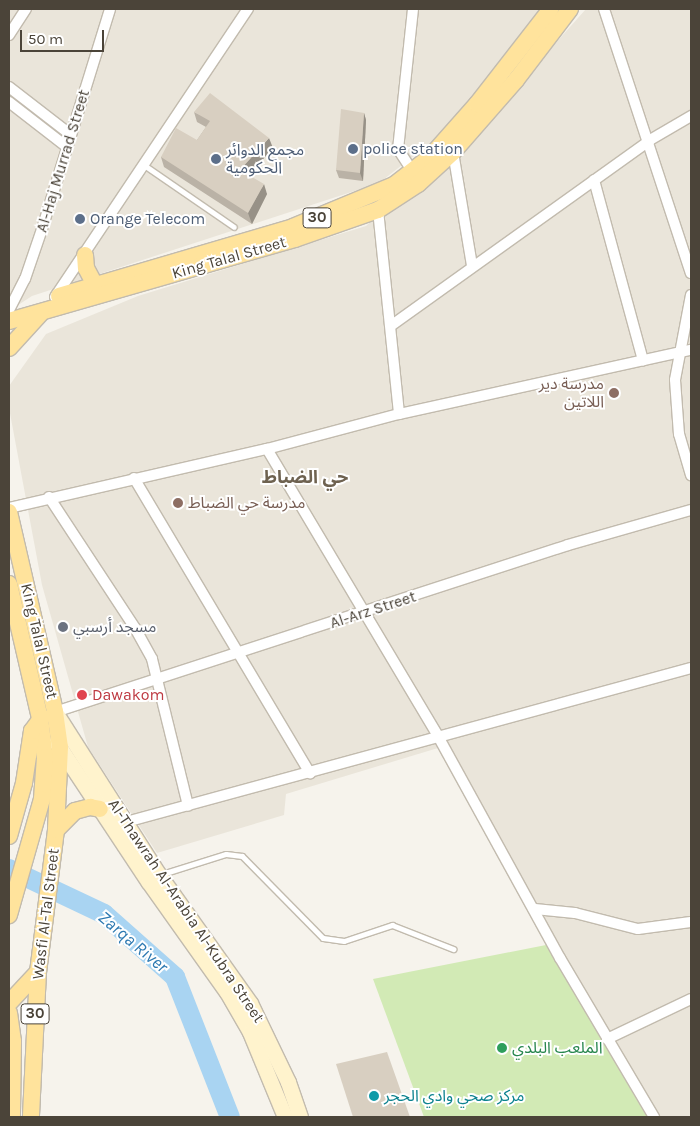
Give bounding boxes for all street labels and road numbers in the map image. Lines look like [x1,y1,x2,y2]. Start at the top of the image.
street label: Al-Haj Murrad Street [32,87,94,235]
road number: 30 [302,206,332,230]
street label: King Talal Street [170,233,288,283]
street label: King Talal Street [16,581,62,701]
street label: Al-Arz Street [327,587,419,633]
street label: Al-Thawrah Al-Arabia Al-Kubra Street [104,796,268,1026]
street label: Wasfi Al-Tal Street [28,847,64,981]
road number: 30 [20,1002,50,1026]

